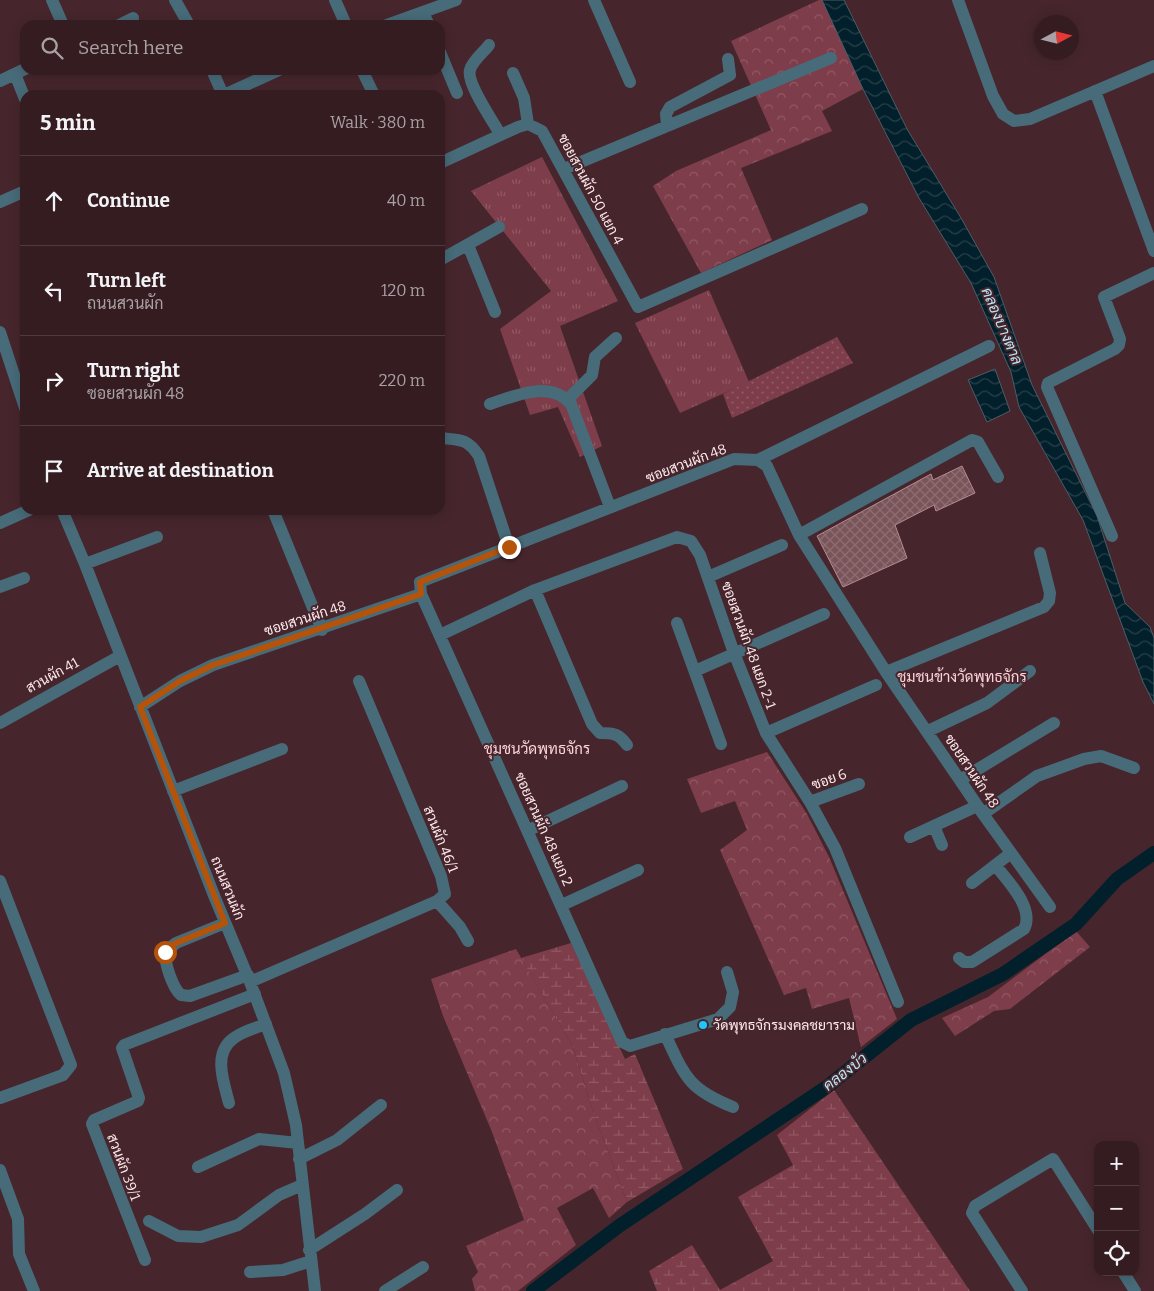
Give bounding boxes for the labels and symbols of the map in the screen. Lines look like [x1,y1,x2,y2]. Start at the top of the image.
north arrow [1034,15,1079,60]
street label: ซอยสวนผัก 50 แยก 4 [554,131,627,248]
water label: คลองบางตาล [978,285,1026,368]
street label: ซอยสวนผัก 48 [643,440,729,487]
route end [498,536,521,559]
street label: ซอยสวนผัก 48 แยก 2-1 [718,579,780,711]
street label: ซอยสวนผัก 48 [262,597,348,640]
street label: สวนผัก 41 [23,654,82,697]
district label: ชุมชนข้างวัดพุทธจักร [897,667,1027,688]
street label: ซอยสวนผัก 48 [941,731,1002,811]
district label: ชุมชนวัดพุทธจักร [484,740,590,760]
street label: ซอย 6 [809,765,849,794]
street label: ซอยสวนผัก 48 แยก 2 [511,770,576,889]
street label: สวนผัก 46/1 [419,803,462,875]
street label: ถนนสวนผัก [207,854,248,922]
route start [154,941,177,964]
place label: วัดพุทธจักรมงคลชยาราม [713,1017,855,1035]
marker: วัดพุทธจักรมงคลชยาราม [697,1019,709,1031]
water label: คลองบัว [819,1049,871,1095]
street label: สวนผัก 39/1 [103,1131,144,1203]

